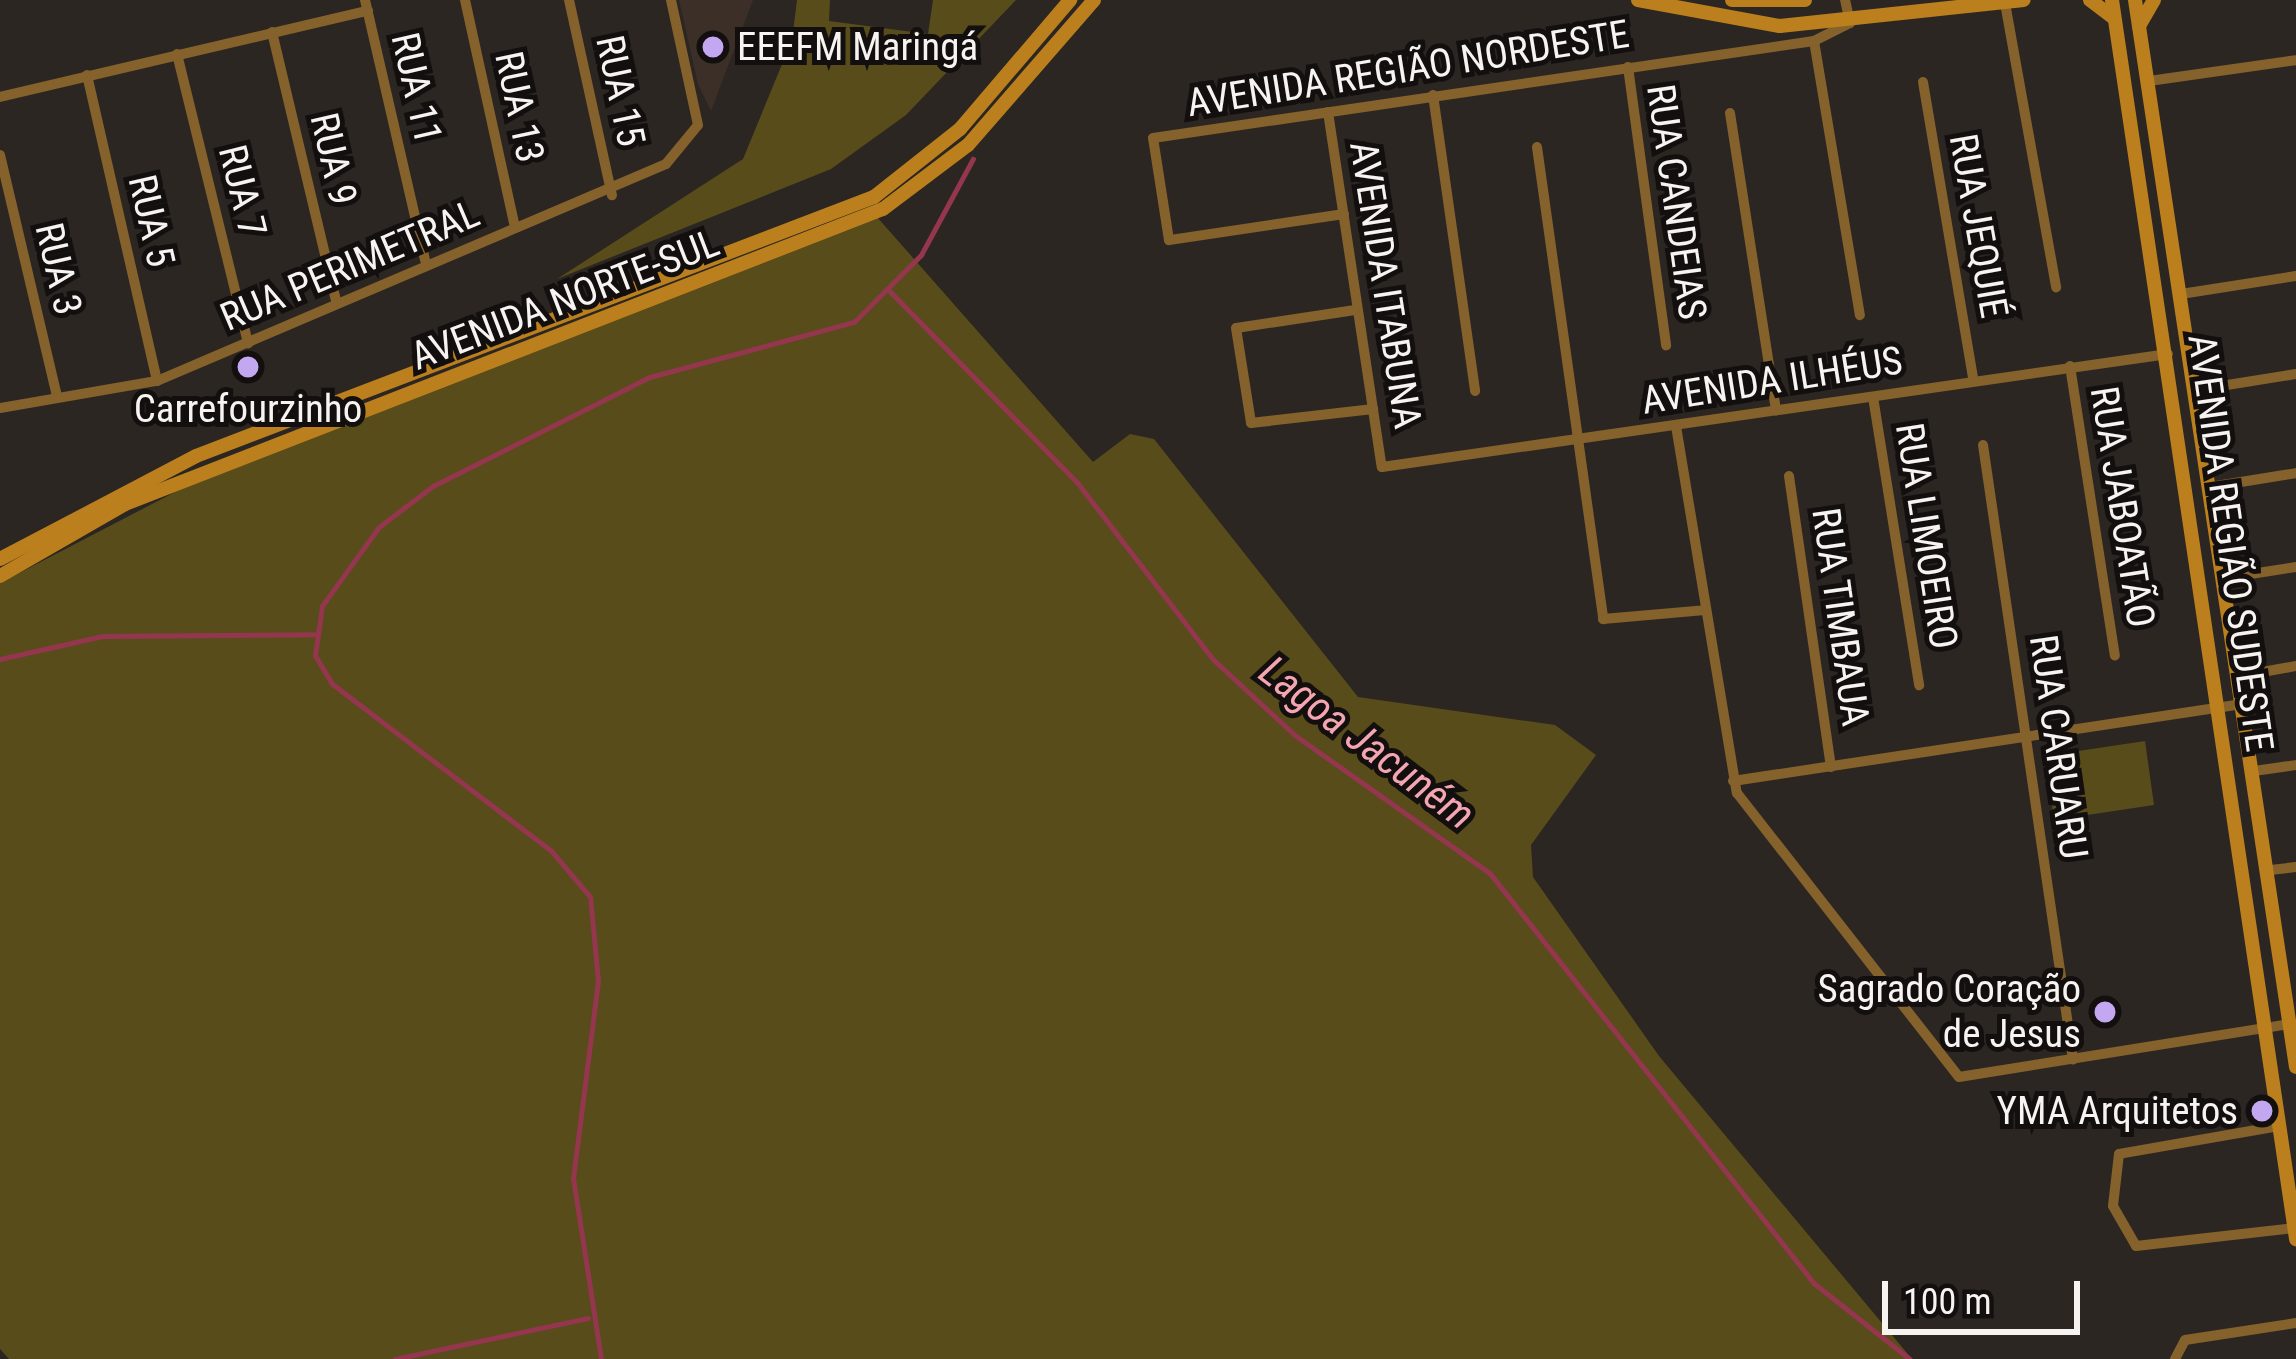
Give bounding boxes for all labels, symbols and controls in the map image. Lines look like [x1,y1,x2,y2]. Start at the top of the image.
street label: AVENIDA REGIÃO NORDESTE [1184,11,1632,127]
place label: EEEFM Maringá [737,24,978,70]
street label: RUA 11 [381,28,451,148]
street label: RUA 15 [585,31,655,151]
marker: EEEFM Maringá [700,34,726,60]
street label: RUA 13 [484,47,554,167]
street label: RUA CANDEIAS [1636,81,1716,323]
street label: RUA 9 [300,108,366,210]
street label: RUA JEQUIÉ [1939,130,2017,322]
street label: AVENIDA ITABUNA [1339,138,1431,432]
street label: RUA 7 [208,140,276,242]
street label: RUA 5 [118,170,184,272]
street label: RUA PERIMETRAL [214,190,486,342]
street label: RUA 3 [25,218,91,320]
street label: AVENIDA NORTE-SUL [404,220,726,380]
street label: AVENIDA REGIÃO SUDESTE [2178,331,2282,755]
street label: AVENIDA ILHÉUS [1638,337,1906,425]
marker: Carrefourzinho [235,354,261,380]
street label: RUA JABOATÃO [2080,383,2164,631]
place label: Carrefourzinho [134,386,362,432]
street label: RUA LIMOEIRO [1885,420,1967,652]
street label: RUA TIMBAUA [1801,505,1879,729]
street label: RUA CARUARU [2019,632,2097,862]
water label: Lagoa Jacuném [1250,646,1484,840]
place label: Sagrado Coração de Jesus [1817,967,2081,1058]
marker: Sagrado Coração de Jesus [2092,999,2118,1025]
place label: YMA Arquitetos [1997,1088,2238,1134]
marker: YMA Arquitetos [2249,1098,2275,1124]
scale bar [1888,1257,2086,1331]
text: 100 m [1903,1281,1992,1323]

